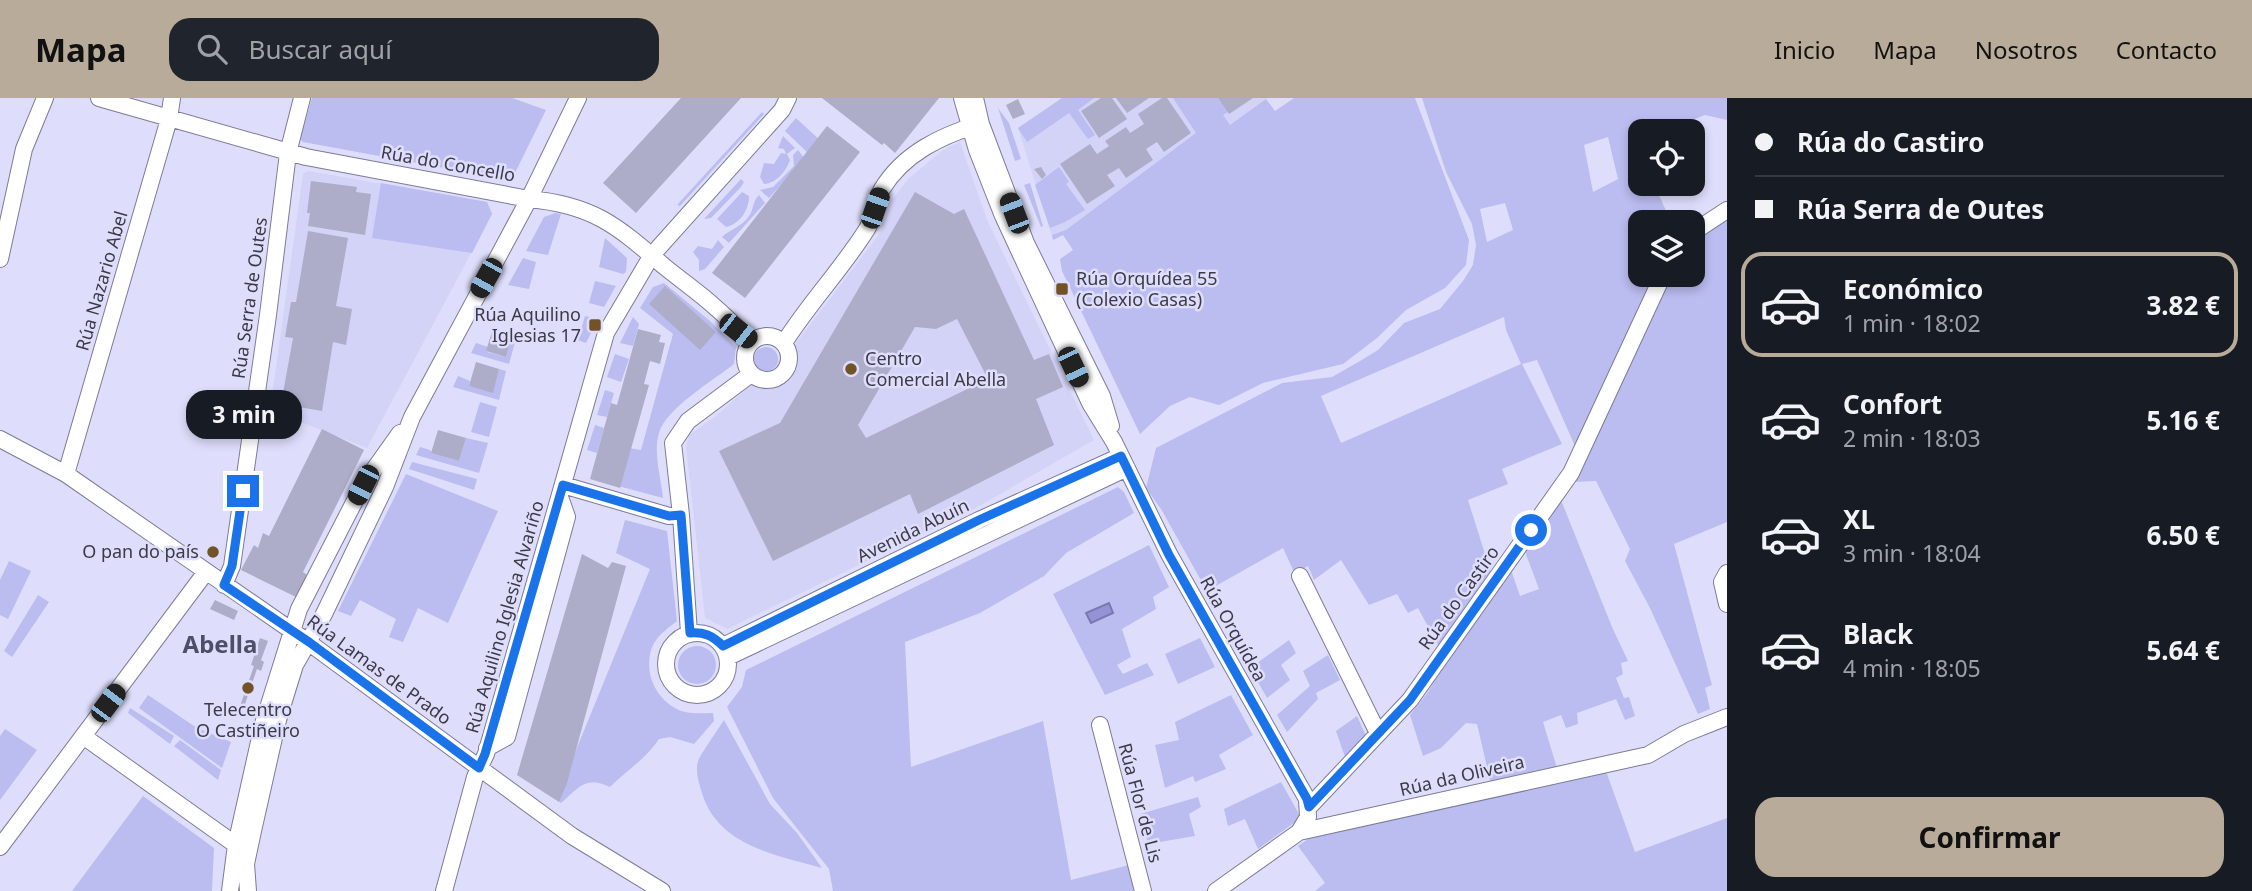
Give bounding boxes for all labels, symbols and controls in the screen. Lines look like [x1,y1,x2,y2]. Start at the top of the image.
search box [169,18,659,81]
text: Mapa [35,27,127,72]
icon: search [193,30,231,68]
text: Buscar aquí [249,31,392,67]
text: Inicio [1774,33,1835,66]
text: Mapa [1873,33,1937,66]
text: Nosotros [1975,33,2078,66]
text: Contacto [2116,33,2217,66]
map controls [1628,119,1705,287]
button: locate [1628,119,1705,196]
text: Rúa do Castiro [1797,124,1984,160]
street label: Rúa do Concello [379,139,517,187]
car [859,185,892,231]
car [997,190,1032,236]
text: Rúa Serra de Outes [1797,191,2044,227]
street label: Rúa Nazario Abel [70,208,132,353]
button: layers [1628,210,1705,287]
street label: Rúa Serra de Outes [226,216,272,380]
car [467,255,506,301]
place label: Rúa Orquídea 55 (Colexio Casas) [1076,266,1218,311]
text: Económico [1843,271,1983,307]
icon: car [1759,273,1822,336]
marker: Rúa Orquídea 55 (Colexio Casas) [1054,281,1070,297]
text: 3.82 € [2146,287,2220,323]
place label: Rúa Aquilino Iglesias 17 [474,302,581,347]
text: 1 min · 18:02 [1843,307,1981,339]
car [715,310,762,352]
marker: Rúa Aquilino Iglesias 17 [587,317,603,333]
car [1055,344,1092,390]
place label: Centro Comercial Abella [865,346,1006,391]
marker: Centro Comercial Abella [843,361,859,377]
text: Confort [1843,386,1942,422]
icon: car [1759,388,1822,451]
callout: 3 min [185,390,301,438]
text: 3 min [212,398,276,430]
text: 5.16 € [2146,402,2220,438]
text: 2 min · 18:03 [1843,422,1981,454]
car [345,462,382,508]
route end [227,475,259,507]
street label: Avenida Abuín [853,493,973,568]
street label: Rúa Aquilino Iglesia Alvariño [459,498,549,736]
text: XL [1843,501,1875,537]
icon: car [1759,503,1822,566]
route start [1515,514,1547,546]
text: 6.50 € [2146,517,2220,553]
text: 3 min · 18:04 [1843,537,1981,569]
place label: O pan do país [82,539,199,563]
street label: Rúa do Castiro [1412,541,1504,654]
marker: O pan do país [205,544,221,560]
street label: Rúa Orquídea [1195,572,1273,685]
street label: Rúa Lamas de Prado [303,609,457,730]
text: Black [1843,616,1913,652]
icon: car [1759,618,1822,681]
district label: Abella [183,627,257,660]
text: 5.64 € [2146,632,2220,668]
text: 4 min · 18:05 [1843,652,1981,684]
car [87,680,130,726]
marker: Telecentro O Castiñeiro [240,680,256,696]
place label: Telecentro O Castiñeiro [196,697,300,742]
street label: Rúa Flor de Lis [1113,740,1168,865]
street label: Rúa da Oliveira [1397,749,1527,801]
button: Confirmar [1755,797,2224,877]

